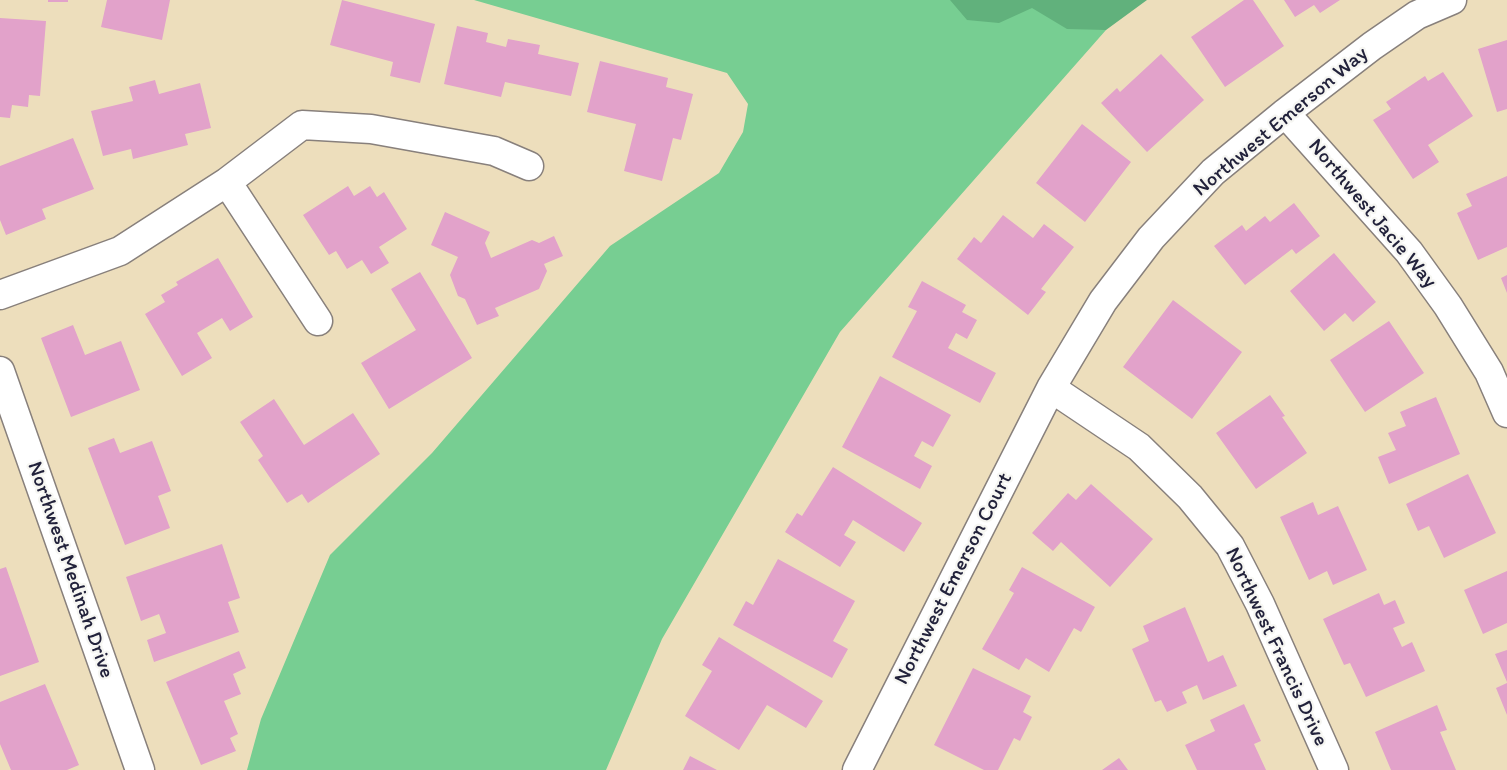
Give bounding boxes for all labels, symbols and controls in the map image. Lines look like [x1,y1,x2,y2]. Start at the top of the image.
street label: Northwest Emerson Way [1189,42,1373,202]
street label: Northwest Jacie Way [1302,134,1442,294]
street label: Northwest Medinah Drive [21,458,119,682]
street label: Northwest Emerson Court [890,469,1018,689]
street label: Northwest Francis Drive [1219,544,1333,750]

